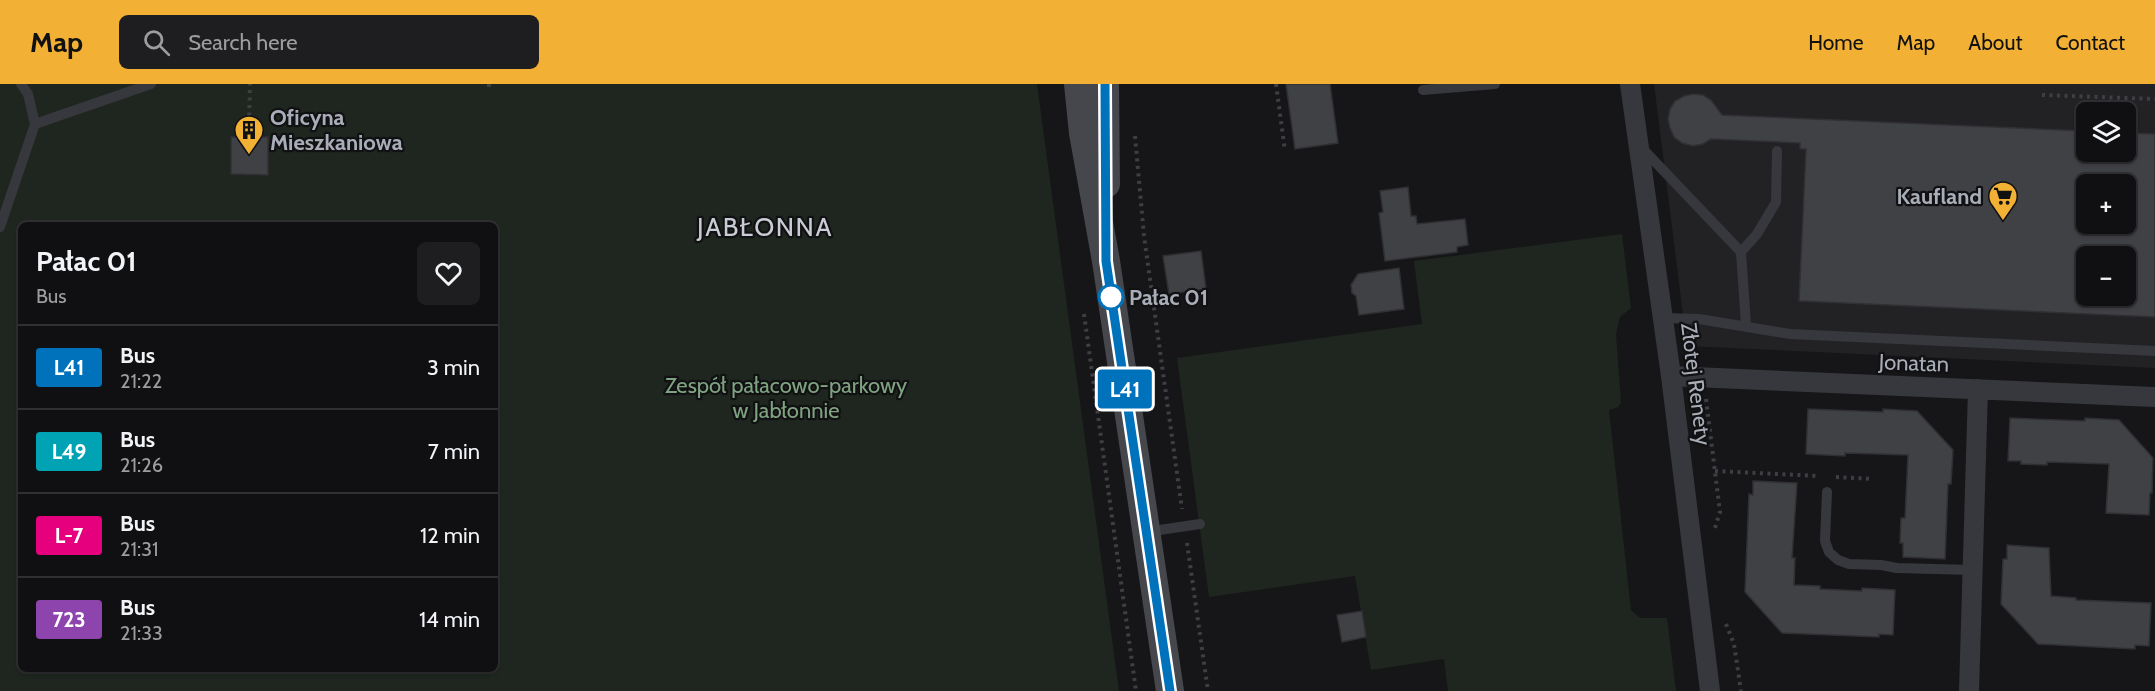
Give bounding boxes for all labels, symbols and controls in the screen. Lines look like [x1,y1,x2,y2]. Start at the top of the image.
search box [119,15,539,69]
text: Map [30,25,83,59]
icon: search [140,26,173,59]
text: Search here [188,29,297,56]
text: Home [1808,30,1864,55]
text: Map [1897,30,1935,55]
text: About [1968,30,2022,55]
text: Contact [2055,30,2125,55]
map controls [2076,102,2136,306]
button: layers [2076,102,2136,162]
place label: Oficyna Mieszkaniowa [270,104,403,156]
building icon: Oficyna Mieszkaniowa [233,114,265,156]
button: + [2076,174,2136,234]
supermarket icon: Kaufland [1987,180,2019,222]
place label: Kaufland [1896,183,1982,210]
district label: JABŁONNA [696,211,833,243]
button: heart [417,242,480,305]
text: Pałac 01 [36,244,137,278]
button: − [2076,246,2136,306]
text: Bus [36,284,67,308]
marker: Pałac 01 [1098,284,1124,310]
place label: Pałac 01 [1129,284,1208,311]
street label: Złotej Renety [1675,321,1717,447]
text: Bus [120,342,155,369]
street label: Jonatan [1877,348,1950,378]
text: 3 min [427,354,480,381]
text: L41 [54,355,84,380]
text: 21:22 [120,369,162,393]
line badge: L41 [1090,370,1160,408]
park label: Zespół pałacowo-parkowy w Jabłonnie [665,372,907,424]
text: L41 [1110,377,1140,402]
text: Bus [120,426,155,453]
text: 7 min [428,438,480,465]
text: L49 [52,439,86,464]
text: 21:26 [120,453,163,477]
text: Bus [120,510,155,537]
text: 12 min [420,522,480,549]
text: L-7 [55,523,83,548]
text: 21:31 [120,537,159,561]
text: Bus [120,594,155,621]
text: 14 min [419,606,480,633]
text: 723 [52,607,86,632]
text: 21:33 [120,621,163,645]

